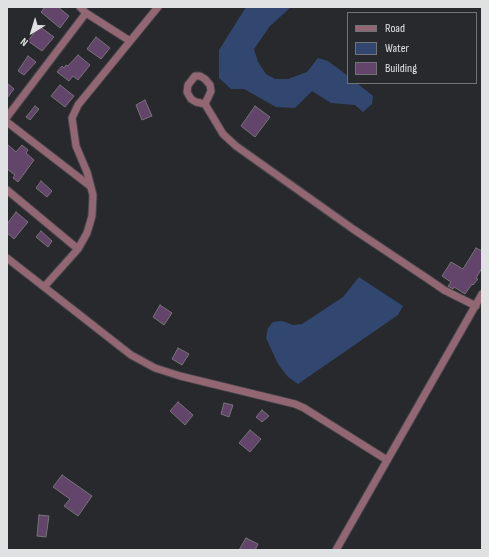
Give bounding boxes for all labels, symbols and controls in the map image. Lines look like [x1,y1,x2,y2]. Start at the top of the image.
north arrow [12,12,52,52]
legend [347,12,477,84]
text: Road [385,21,405,36]
text: N [18,35,31,49]
text: Water [385,41,409,56]
text: Building [385,61,417,76]

